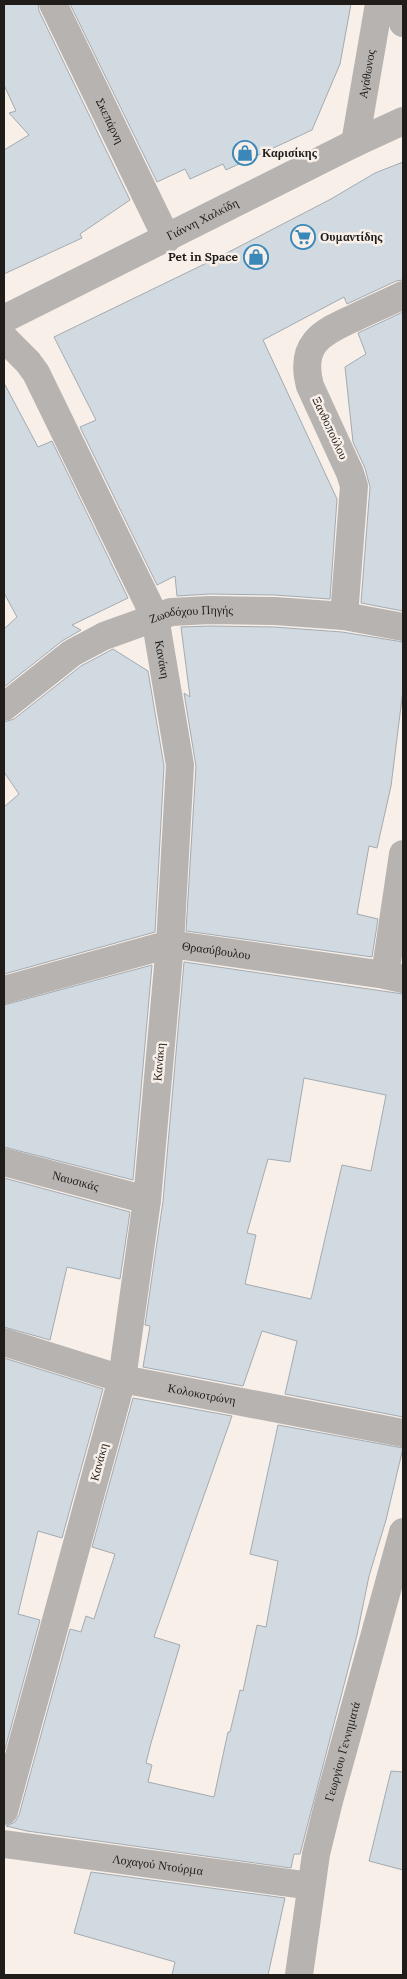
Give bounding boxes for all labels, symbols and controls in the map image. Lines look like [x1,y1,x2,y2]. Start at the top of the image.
street label: Αγάθωνος [355,48,378,100]
street label: Σκεπάρνη [93,95,128,146]
shop icon: Καρισίκης [232,140,258,166]
place label: Καρισίκης [262,145,318,160]
street label: Γιάννη Χαλκίδη [164,195,241,243]
supermarket icon: Ουμαντίδης [290,224,316,250]
place label: Ουμαντίδης [320,229,383,244]
shop icon: Pet in Space [243,244,269,270]
place label: Pet in Space [168,249,239,264]
street label: Ξανθοπούλου [309,394,352,462]
street label: Ζωοδόχου Πηγής [147,602,233,626]
street label: Κανάκη [152,639,173,680]
street label: Θρασύβουλου [181,938,252,963]
street label: Κανάκη [149,1042,168,1082]
street label: Ναυσικάς [51,1167,101,1194]
street label: Κολοκοτρώνη [167,1380,237,1408]
street label: Κανάκη [86,1441,111,1482]
street label: Γεωργίου Γεννηματά [321,1699,363,1803]
street label: Λοχαγού Ντούρμα [111,1851,205,1878]

